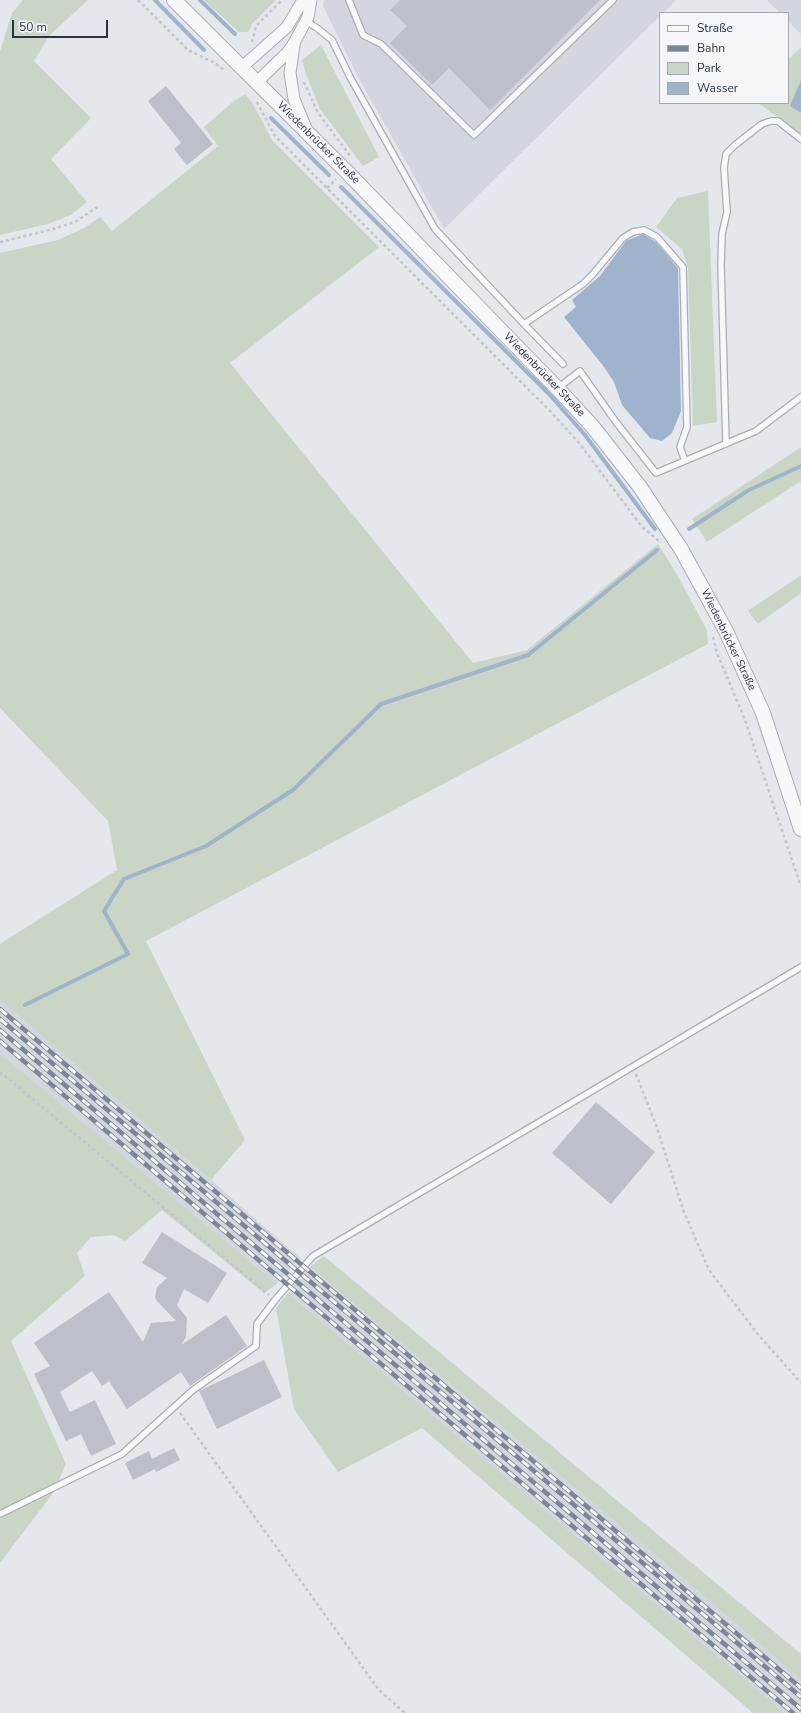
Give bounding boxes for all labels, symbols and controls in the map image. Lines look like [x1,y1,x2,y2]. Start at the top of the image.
scale bar [14,12,110,38]
legend [659,12,789,104]
text: 50 m [19,19,47,35]
text: Straße [697,20,733,36]
text: Bahn [697,40,725,56]
text: Park [697,60,721,76]
text: Wasser [697,80,738,96]
street label: Wiedenbrücker Straße [274,99,362,187]
street label: Wiedenbrücker Straße [501,330,587,420]
street label: Wiedenbrücker Straße [698,587,758,693]

